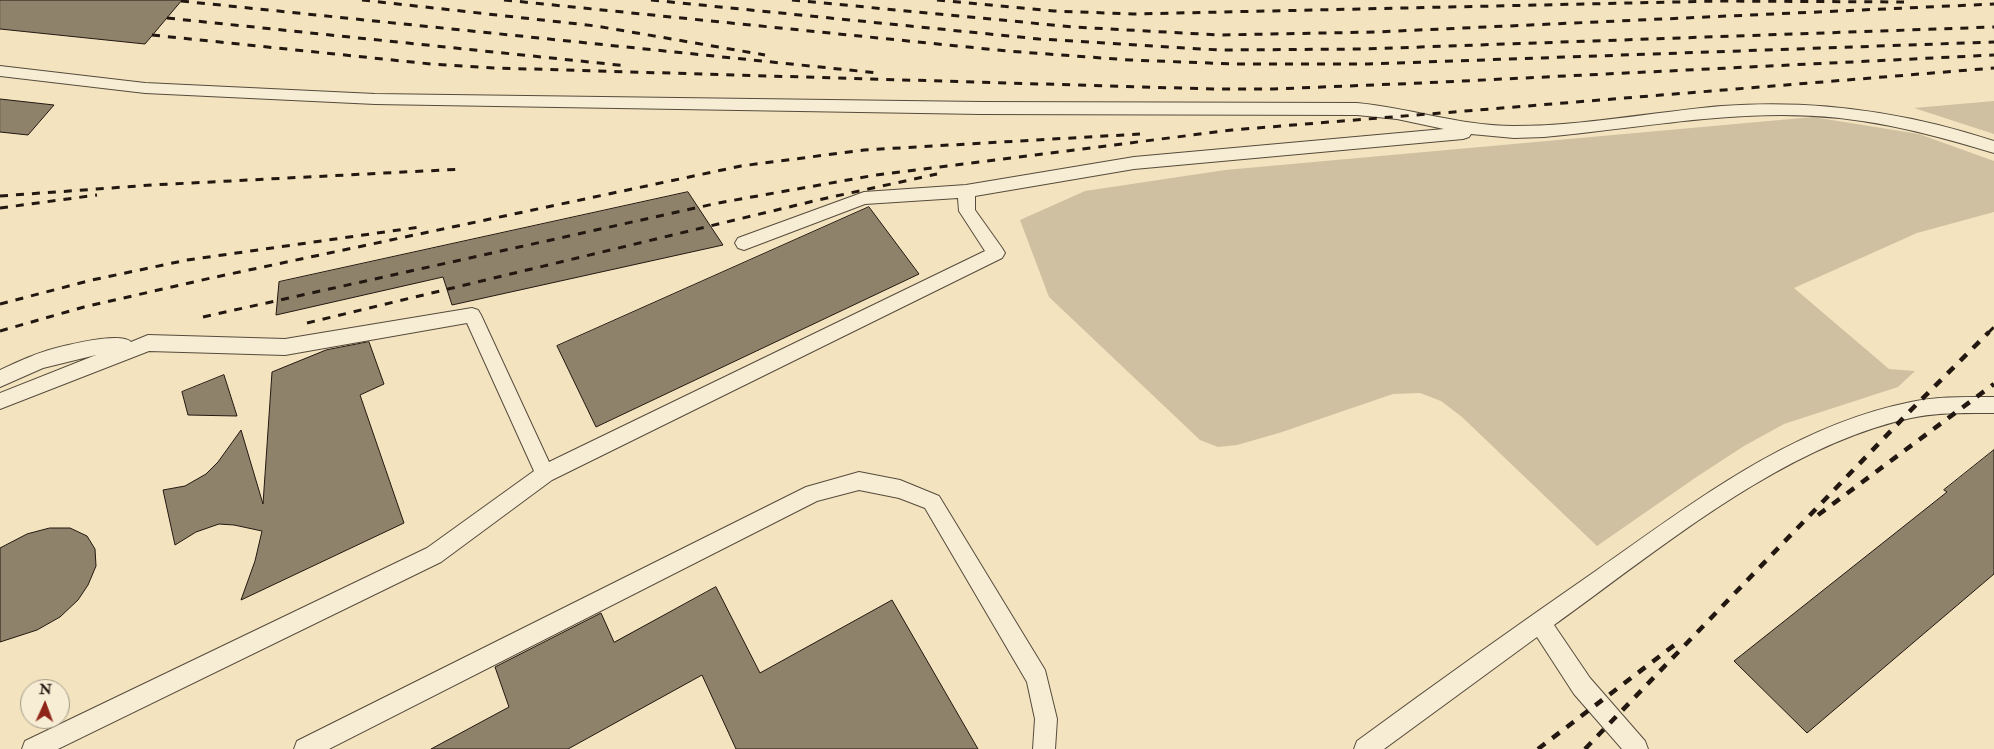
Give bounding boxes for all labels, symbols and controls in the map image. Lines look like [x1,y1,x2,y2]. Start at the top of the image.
north arrow [20,679,70,729]
text: N [39,681,52,698]

